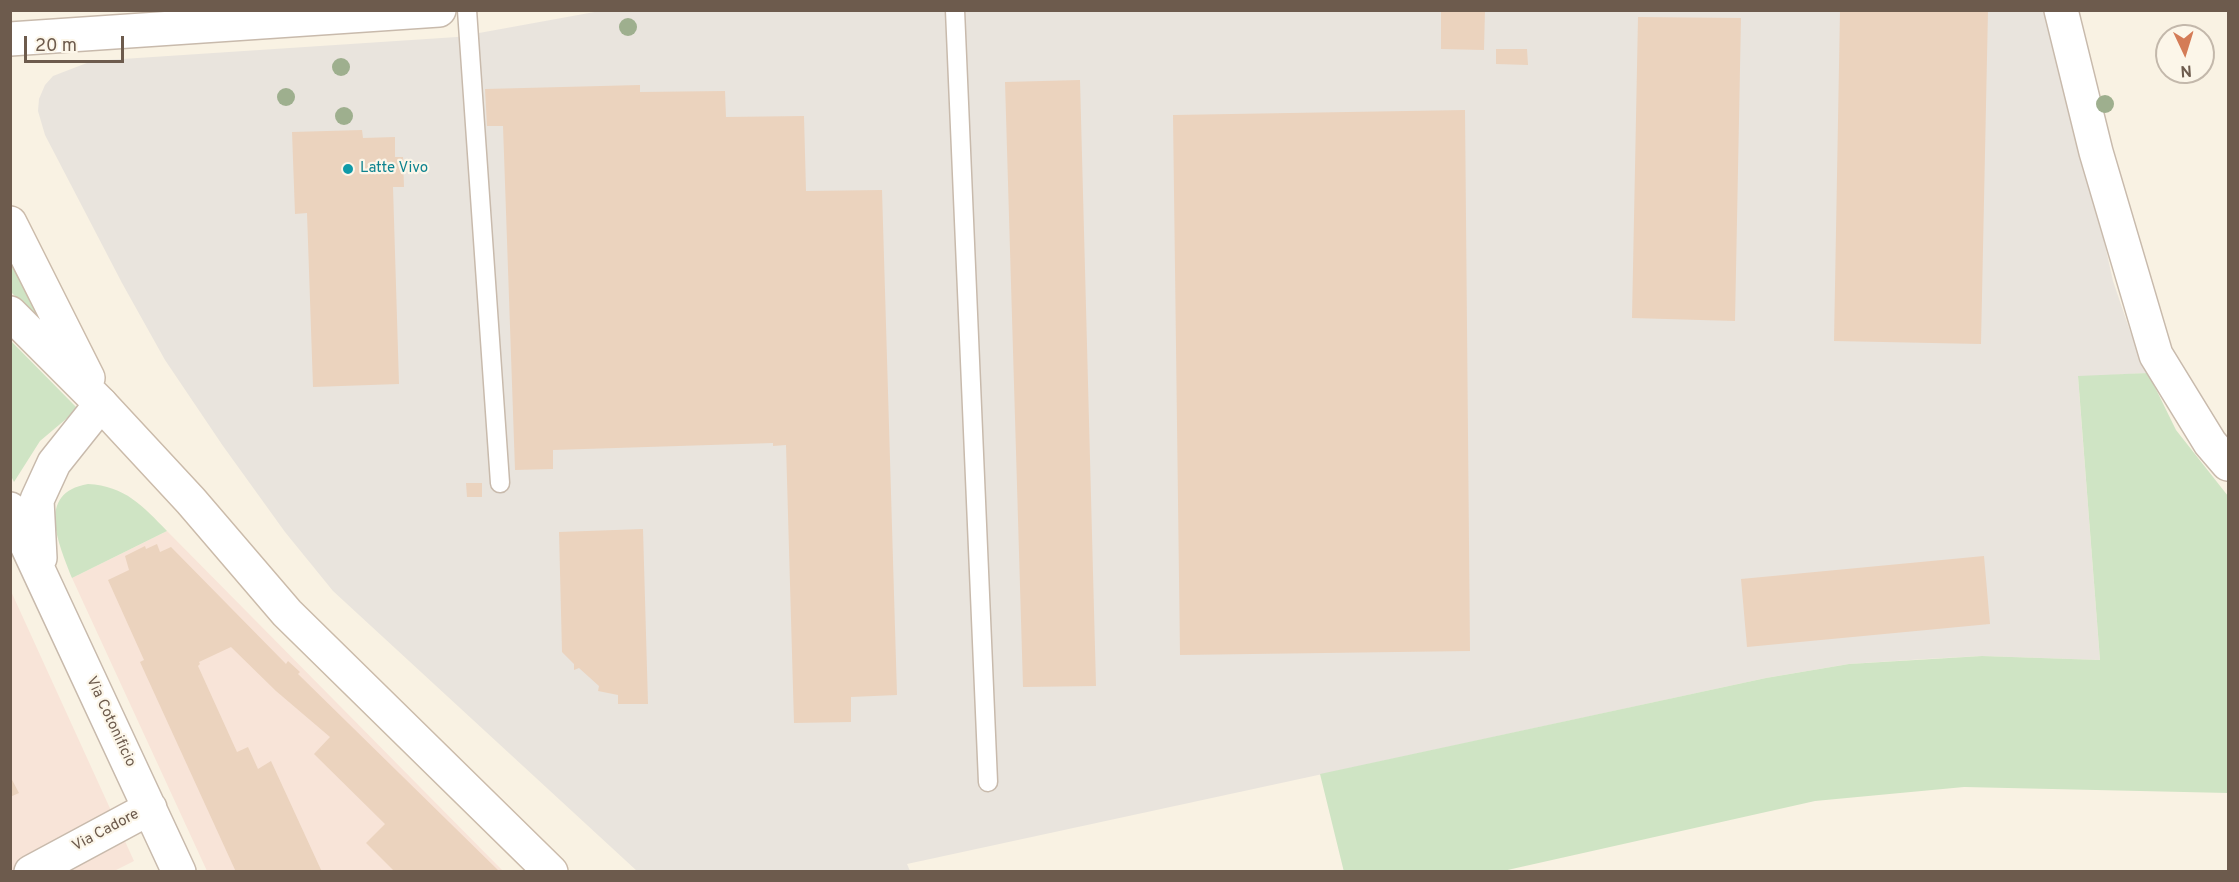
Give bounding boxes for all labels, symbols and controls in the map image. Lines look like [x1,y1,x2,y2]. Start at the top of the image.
scale bar [27,24,128,62]
north arrow [2155,24,2215,84]
text: 20 m [35,35,77,58]
text: N [2180,60,2193,80]
place label: Latte Vivo [360,160,428,178]
marker: Latte Vivo [341,162,355,176]
street label: Via Cotonificio [81,674,139,770]
street label: Via Cadore [70,806,142,856]

